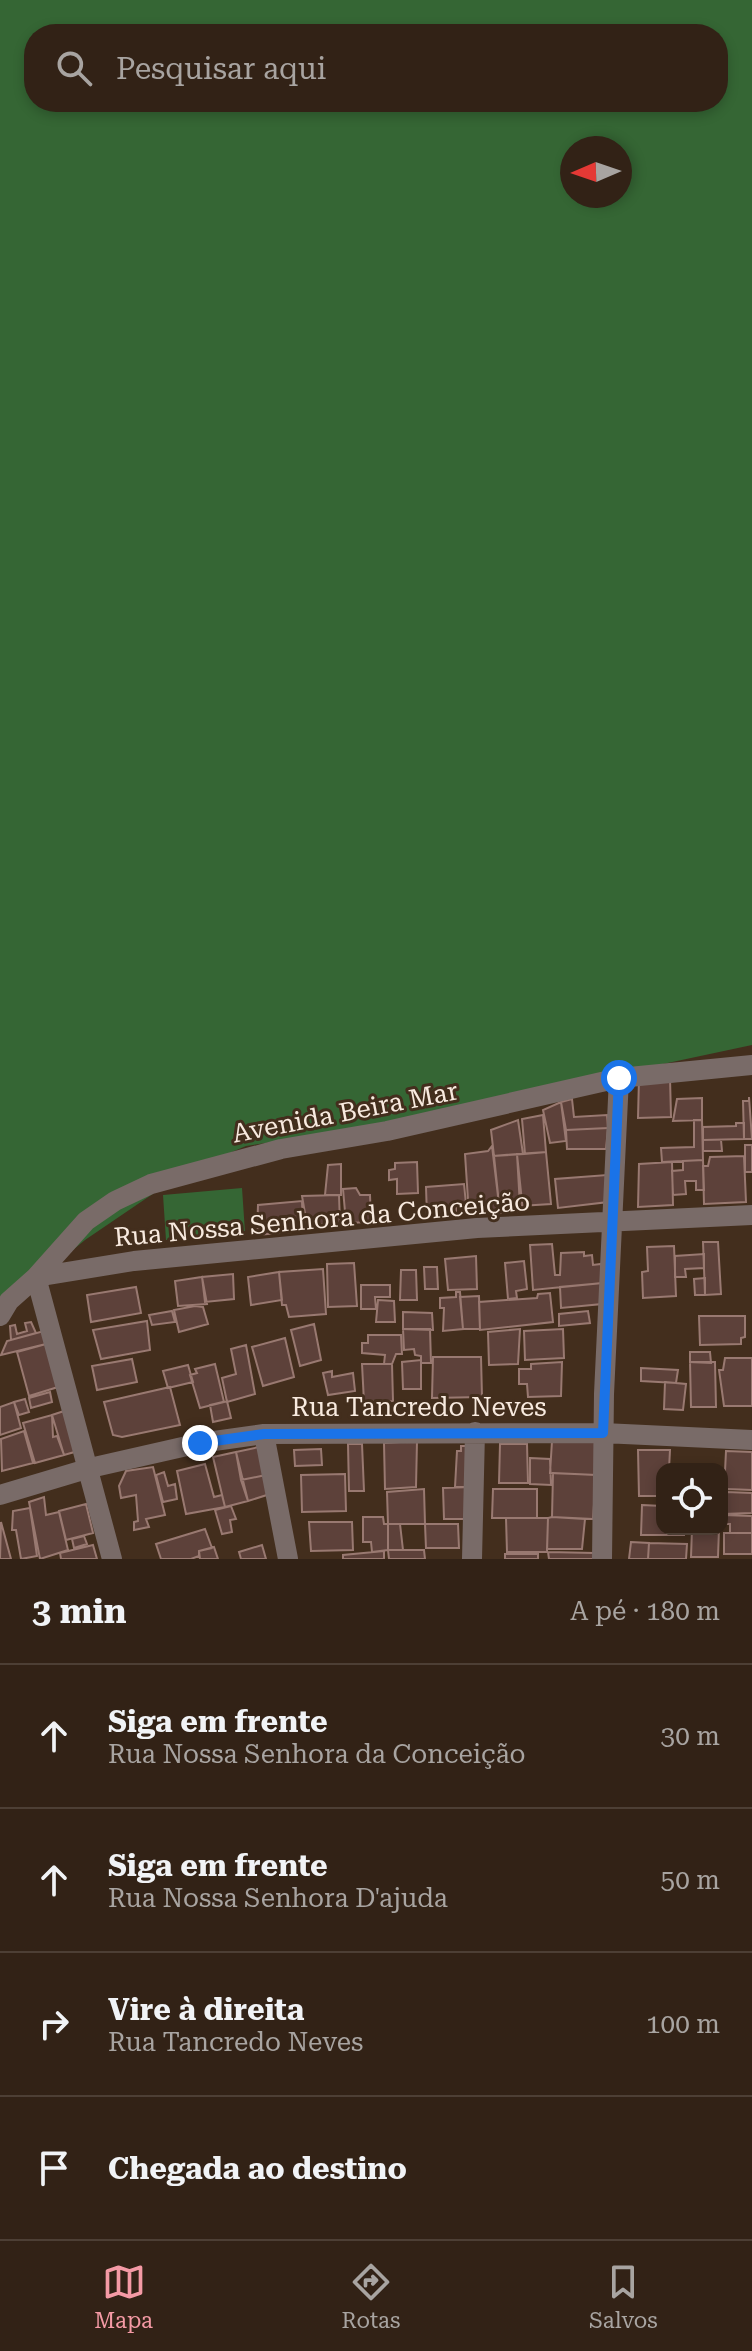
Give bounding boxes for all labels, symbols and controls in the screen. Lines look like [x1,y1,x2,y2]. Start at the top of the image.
search box [24,24,728,112]
icon: search [52,46,96,90]
text: Pesquisar aqui [116,51,326,86]
north arrow [560,136,632,208]
route start [601,1060,637,1096]
street label: Avenida Beira Mar [230,1075,461,1149]
street label: Rua Nossa Senhora da Conceição [113,1186,531,1252]
street label: Rua Tancredo Neves [291,1392,547,1422]
route end [182,1425,218,1461]
map controls [656,1463,728,1535]
button: locate [656,1463,728,1535]
text: 3 min [32,1591,127,1631]
text: A pé · 180 m [570,1596,720,1626]
text: Siga em frente [108,1704,328,1739]
icon: ahead [32,1714,76,1758]
text: 30 m [661,1721,720,1751]
text: Rua Nossa Senhora da Conceição [108,1739,525,1769]
text: Siga em frente [108,1848,328,1883]
icon: ahead [32,1858,76,1902]
text: 50 m [661,1865,720,1895]
text: Rua Nossa Senhora D'ajuda [108,1883,448,1913]
text: Vire à direita [108,1992,304,2027]
icon: right [32,2002,76,2046]
text: 100 m [646,2009,720,2039]
text: Rua Tancredo Neves [108,2027,363,2057]
icon: arrive [32,2146,76,2190]
text: Chegada ao destino [108,2151,407,2186]
tab: Mapa [94,2260,153,2333]
tab: Rotas [341,2260,400,2333]
tab: Salvos [589,2260,658,2333]

